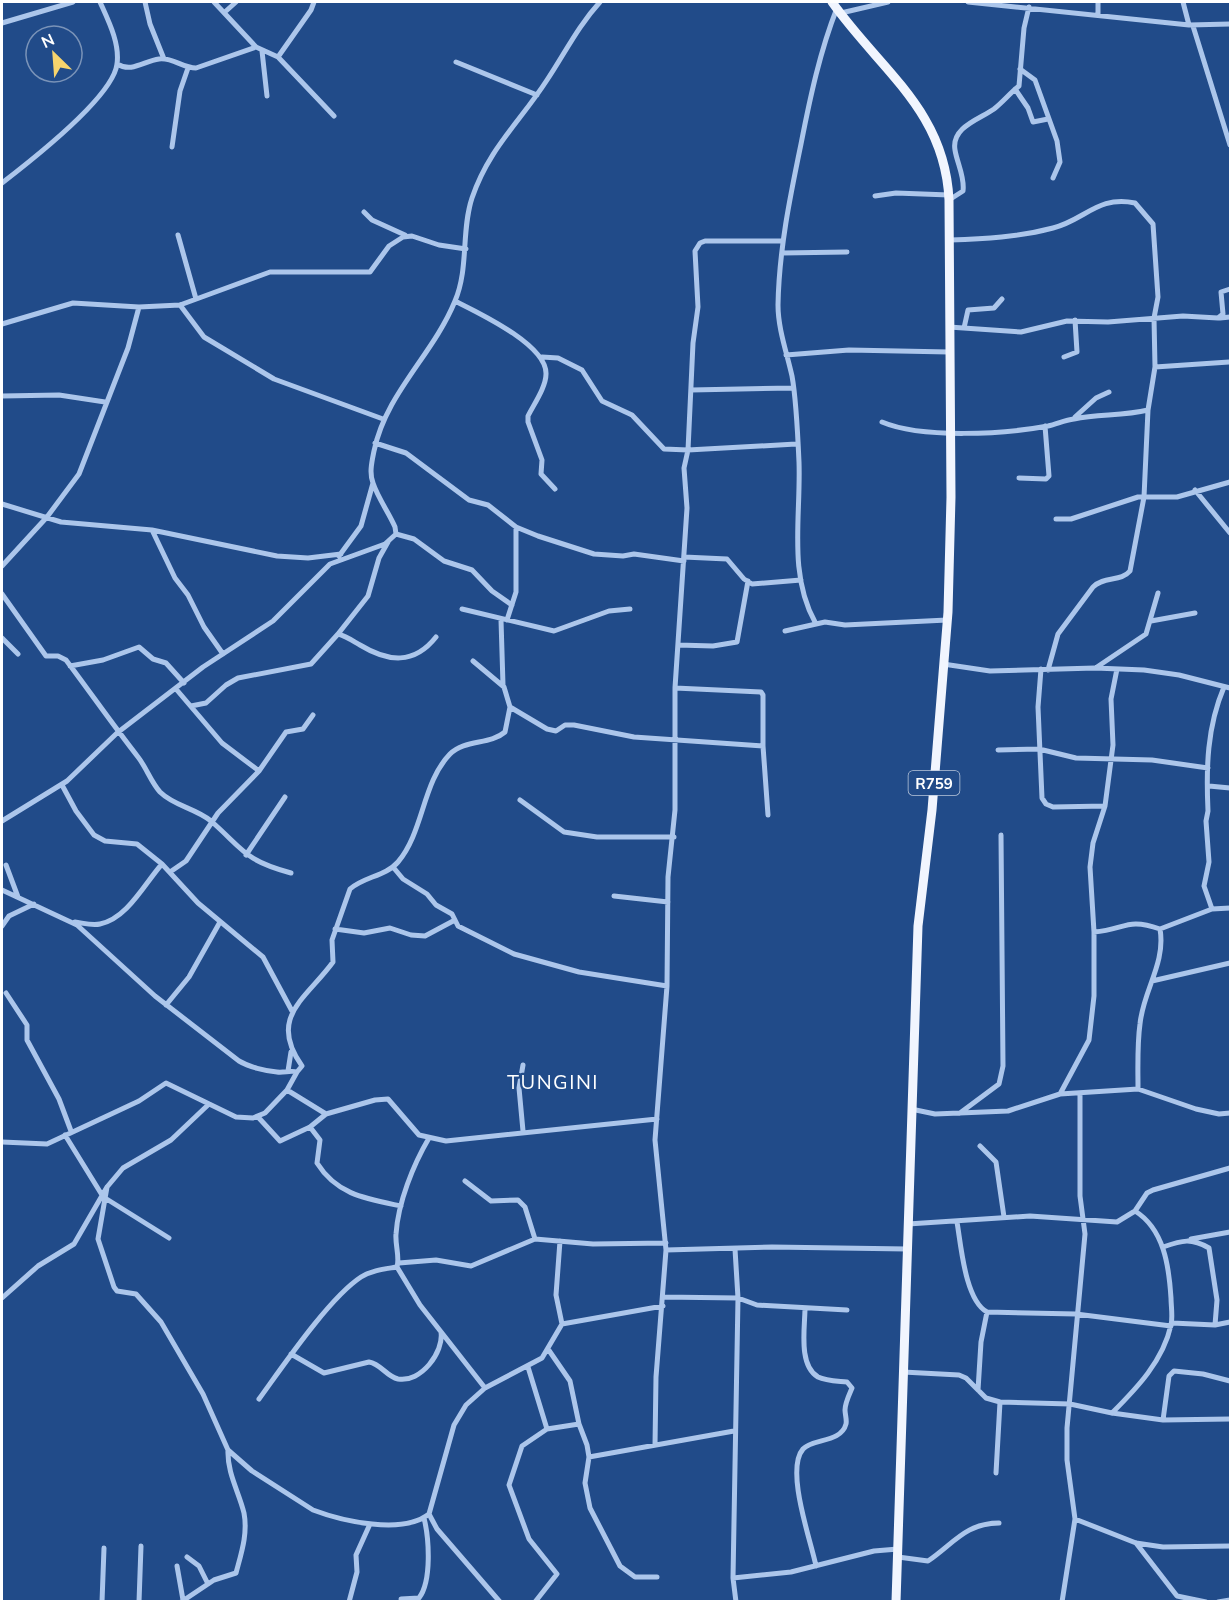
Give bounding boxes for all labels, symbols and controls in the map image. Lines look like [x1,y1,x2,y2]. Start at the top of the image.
north arrow [24,24,84,84]
text: N [38,29,57,52]
road number: R759 [908,771,960,795]
district label: TUNGINI [507,1069,599,1094]

